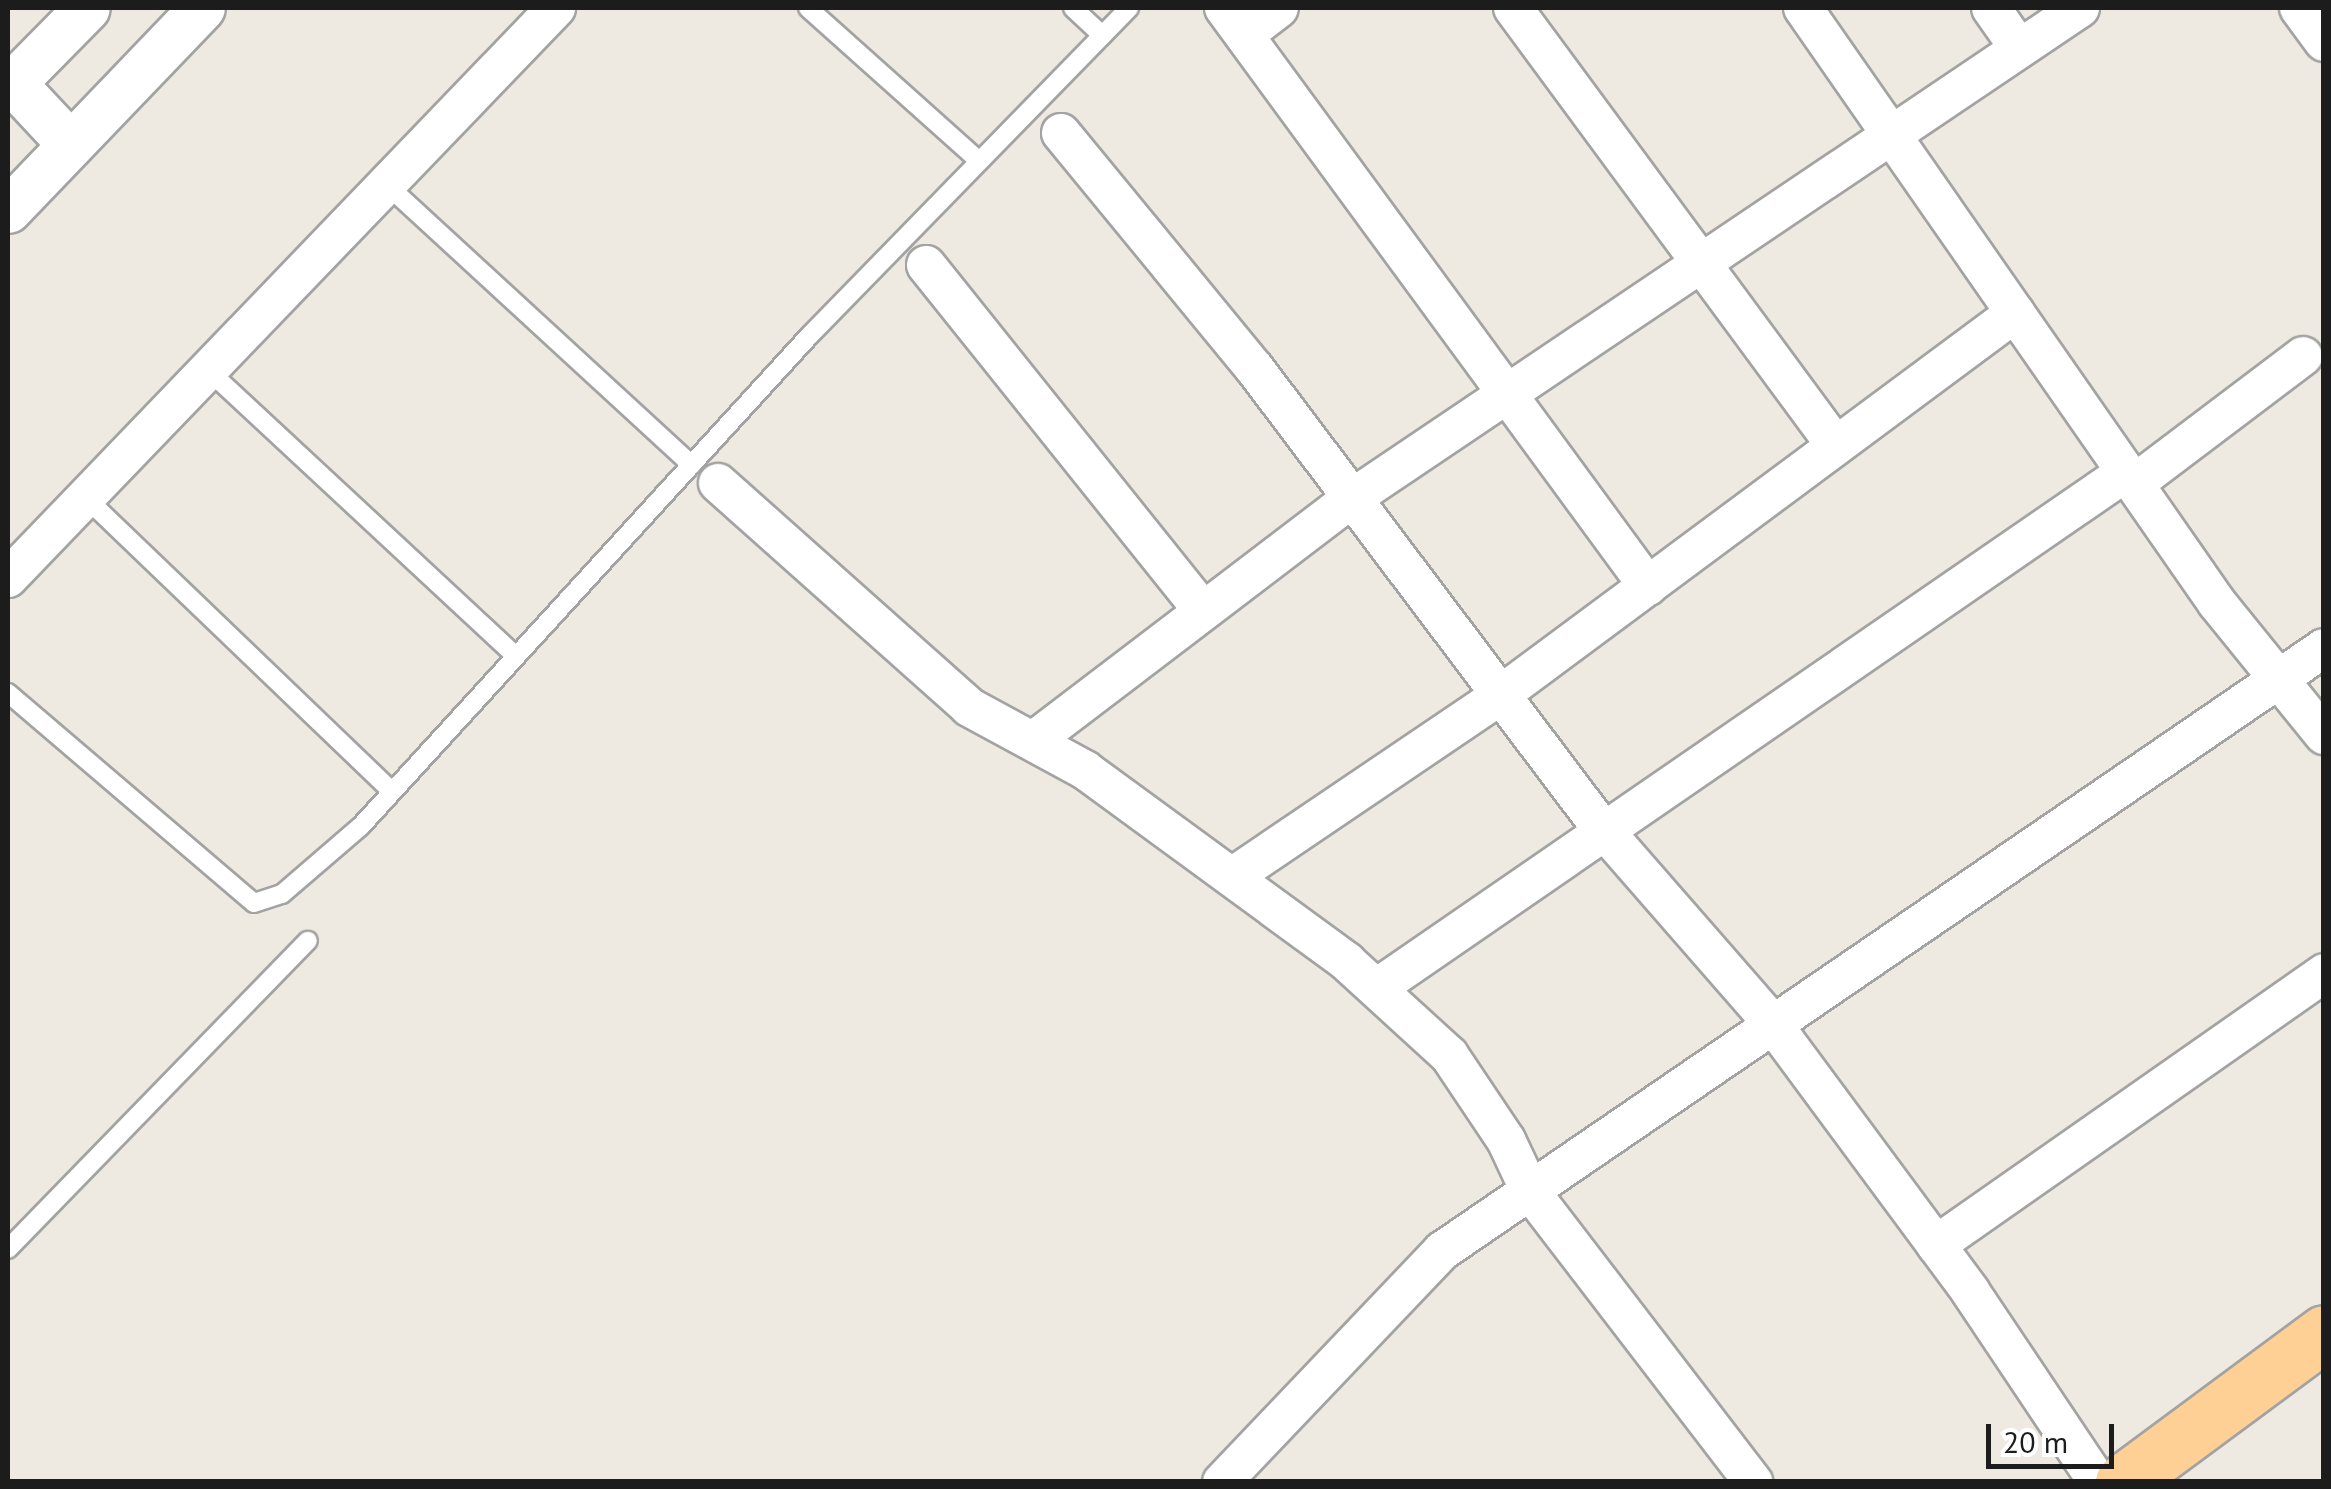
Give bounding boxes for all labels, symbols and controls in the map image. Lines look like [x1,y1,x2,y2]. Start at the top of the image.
scale bar [1991,1404,2118,1466]
text: 20 m [2003,1422,2068,1461]

